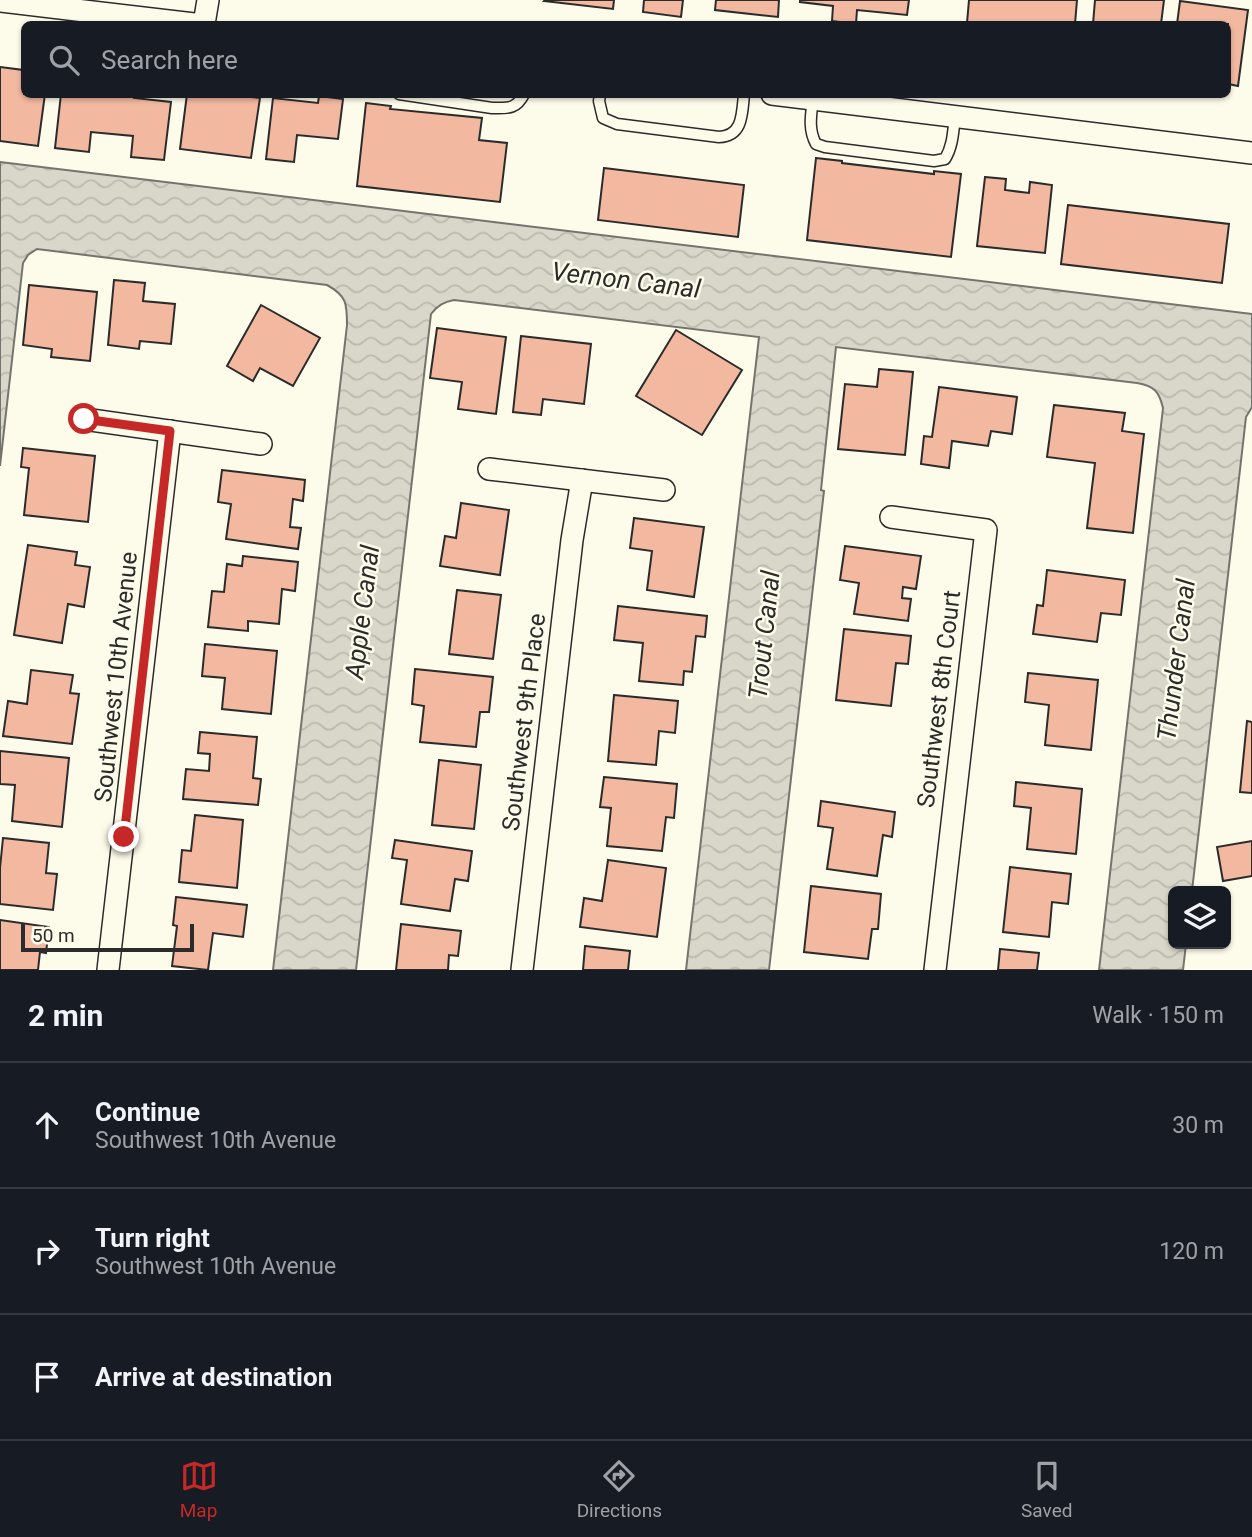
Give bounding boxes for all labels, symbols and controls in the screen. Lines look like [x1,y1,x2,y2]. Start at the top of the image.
search box [21,21,1231,98]
icon: search [45,41,83,79]
text: Search here [101,45,238,75]
water label: Vernon Canal [550,256,703,304]
route start [68,403,99,434]
water label: Apple Canal [339,543,385,683]
street label: Southwest 10th Avenue [89,550,143,804]
water label: Trout Canal [742,568,786,701]
water label: Thunder Canal [1151,576,1201,743]
street label: Southwest 8th Court [912,589,966,809]
street label: Southwest 9th Place [497,612,551,832]
route end [108,821,139,852]
map controls [1168,886,1231,949]
button: layers [1168,886,1231,949]
scale bar [21,921,194,953]
text: 50 m [32,924,75,947]
text: 2 min [28,998,103,1033]
text: Walk · 150 m [1092,1002,1224,1029]
text: Continue [95,1097,200,1127]
icon: ahead [28,1106,66,1144]
text: 30 m [1172,1112,1224,1139]
text: Southwest 10th Avenue [95,1127,336,1154]
text: Turn right [95,1223,210,1253]
icon: right [28,1232,66,1270]
text: 120 m [1159,1238,1224,1265]
text: Southwest 10th Avenue [95,1253,336,1280]
icon: arrive [28,1358,66,1396]
text: Arrive at destination [95,1362,332,1392]
tab: Map [180,1457,218,1522]
tab: Directions [577,1457,662,1522]
tab: Saved [1021,1457,1072,1522]

